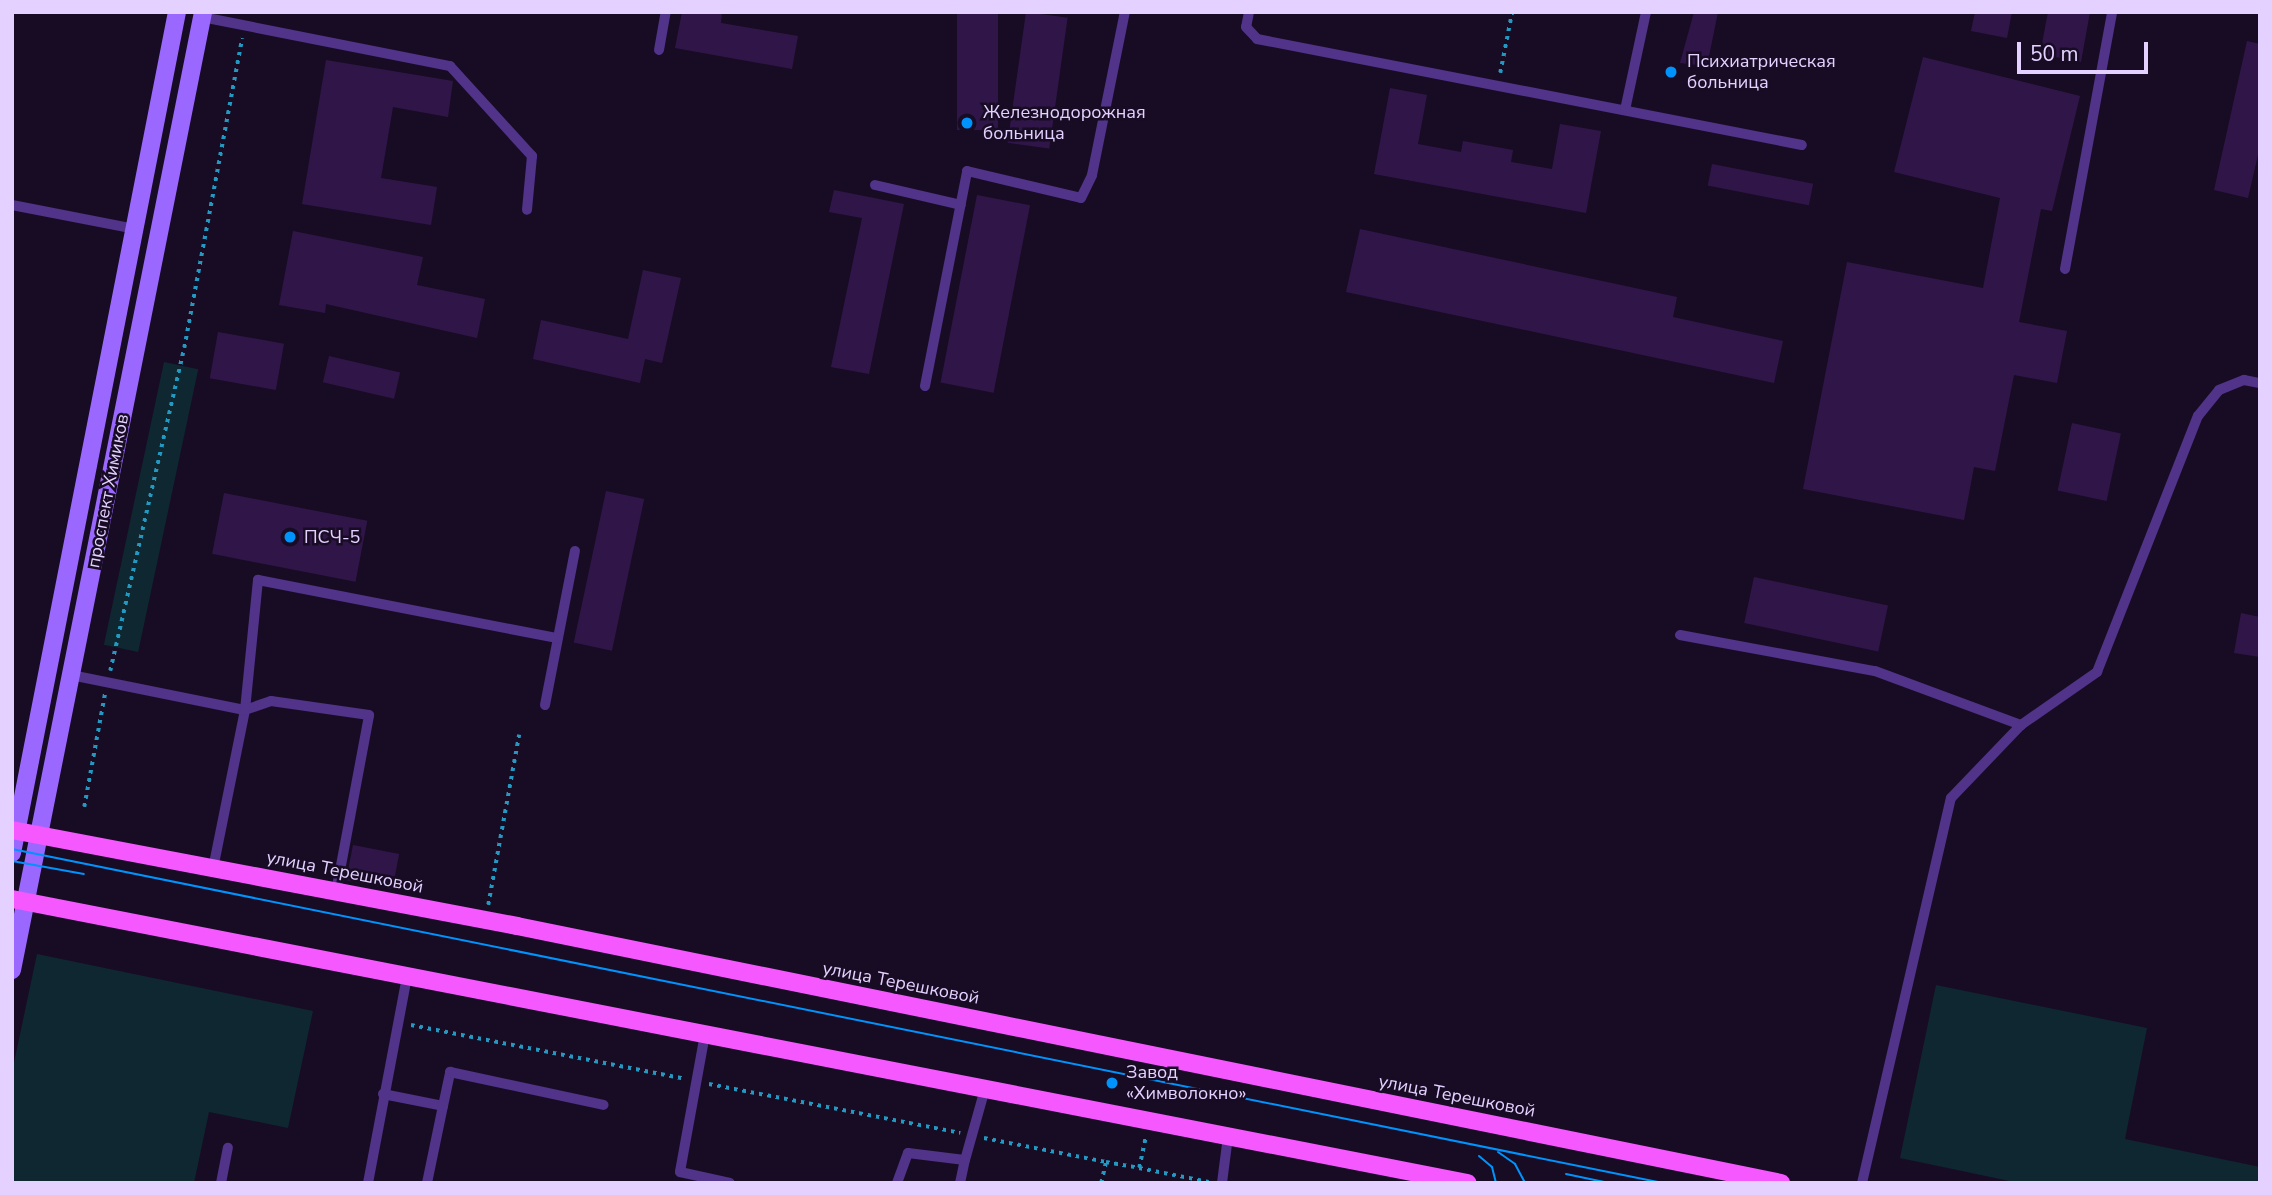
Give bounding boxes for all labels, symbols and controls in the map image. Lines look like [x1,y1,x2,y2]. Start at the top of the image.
scale bar [2020,28,2151,72]
text: 50 m [2030,40,2079,68]
place label: Психиатрическая больница [1687,51,1836,94]
marker: Психиатрическая больница [1661,62,1681,82]
place label: Железнодорожная больница [983,102,1146,144]
marker: Железнодорожная больница [957,113,977,133]
street label: проспект Химиков [82,412,134,570]
place label: ПСЧ-5 [304,526,360,548]
marker: ПСЧ-5 [282,529,298,545]
street label: улица Терешковой [265,846,425,898]
street label: улица Терешковой [821,957,981,1009]
place label: Завод «Химволокно» [1126,1062,1247,1104]
street label: улица Терешковой [1377,1070,1537,1122]
marker: Завод «Химволокно» [1104,1075,1120,1091]

